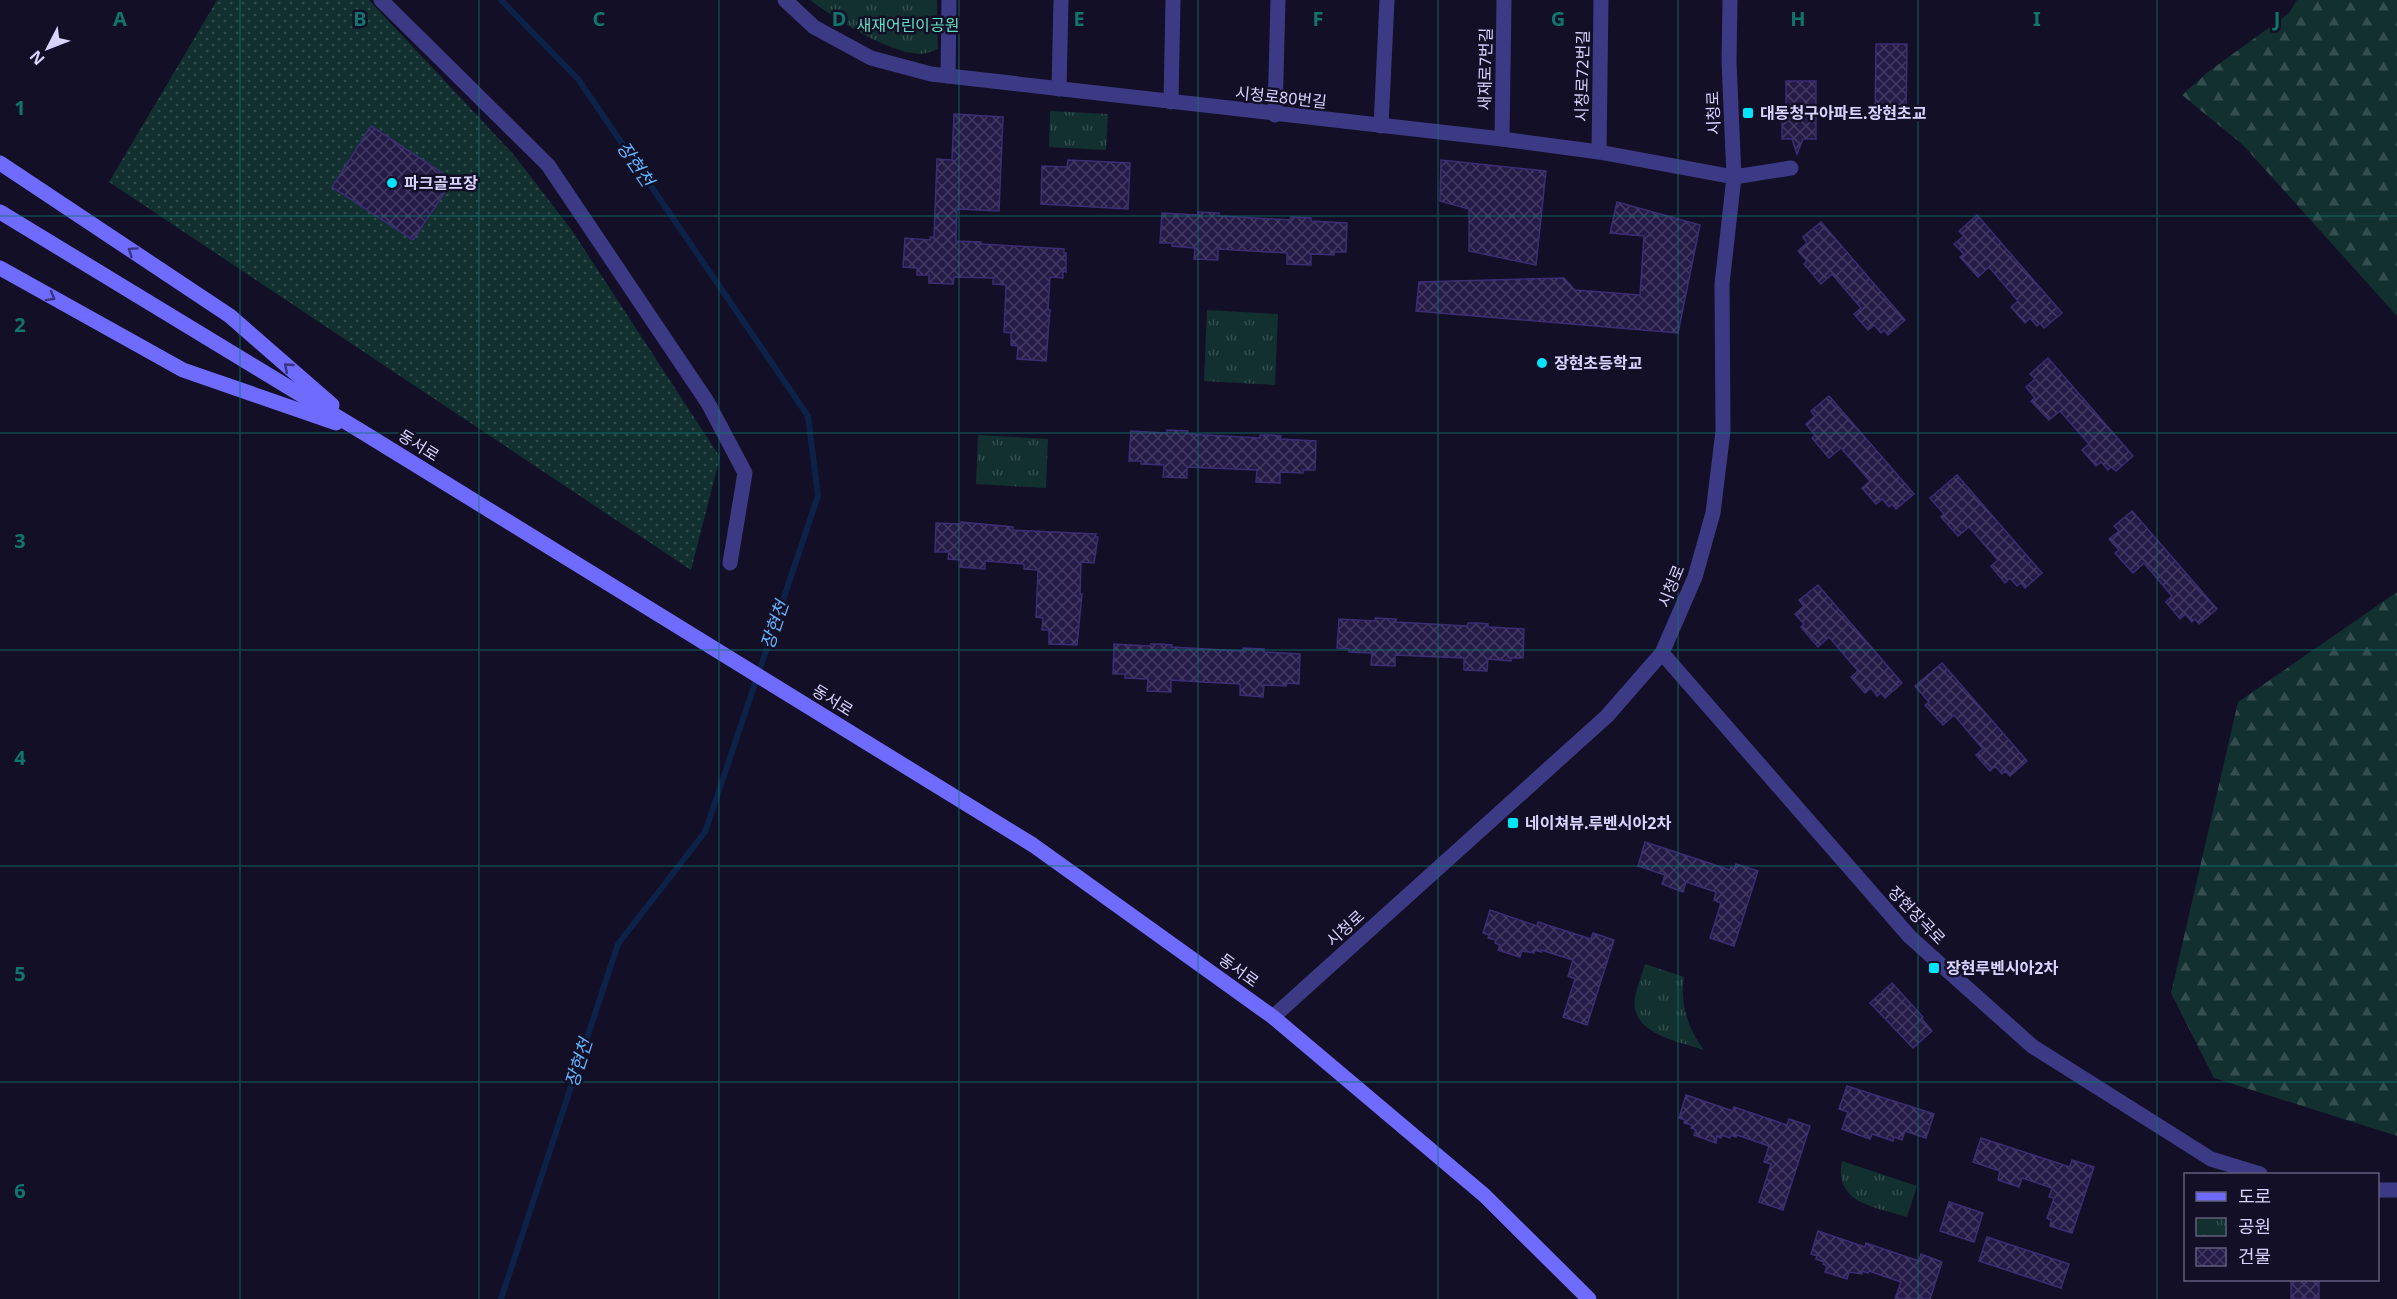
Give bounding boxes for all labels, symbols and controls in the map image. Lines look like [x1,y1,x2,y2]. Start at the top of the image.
text: A [113,5,127,32]
text: B [353,5,367,32]
text: C [593,5,606,32]
text: D [832,5,846,32]
text: E [1073,5,1085,32]
text: F [1313,5,1323,32]
text: G [1551,5,1565,32]
text: H [1790,5,1806,32]
text: I [2033,5,2041,32]
text: J [2272,5,2280,32]
park label: 새재어린이공원 [856,14,960,36]
north arrow [18,18,78,78]
street label: 새재로7번길 [1473,27,1497,111]
street label: 시청로72번길 [1570,30,1594,122]
text: N [24,46,49,70]
street label: 시청로80번길 [1234,81,1328,113]
street label: 시청로 [1701,90,1725,135]
text: 1 [14,94,26,121]
place label: 대동청구아파트.장현초교 [1760,102,1927,124]
marker: 대동청구아파트.장현초교 [1741,106,1755,120]
water label: 장현천 [612,136,661,193]
place label: 파크골프장 [404,172,478,194]
marker: 파크골프장 [385,176,399,190]
one-way arrow [128,247,139,258]
one-way arrow [45,290,55,301]
text: 2 [14,311,26,338]
place label: 장현초등학교 [1554,352,1643,374]
marker: 장현초등학교 [1535,356,1549,370]
one-way arrow [284,363,295,374]
street label: 동서로 [394,424,444,466]
text: 3 [14,527,26,554]
street label: 시청로 [1653,561,1690,611]
water label: 장현천 [755,595,794,652]
street label: 동서로 [808,679,858,721]
text: 4 [14,744,26,771]
place label: 네이쳐뷰.루벤시아2차 [1525,812,1671,834]
marker: 네이쳐뷰.루벤시아2차 [1506,816,1520,830]
street label: 장현장곡로 [1884,881,1951,949]
street label: 시청로 [1321,905,1369,951]
street label: 동서로 [1215,948,1264,992]
place label: 장현루벤시아2차 [1946,957,2058,979]
text: 5 [14,960,26,987]
marker: 장현루벤시아2차 [1927,961,1941,975]
water label: 장현천 [559,1033,598,1090]
legend [2184,1173,2379,1281]
text: 6 [14,1177,26,1204]
text: 도로 [2238,1184,2271,1208]
text: 공원 [2238,1214,2271,1238]
text: 건물 [2238,1244,2271,1268]

